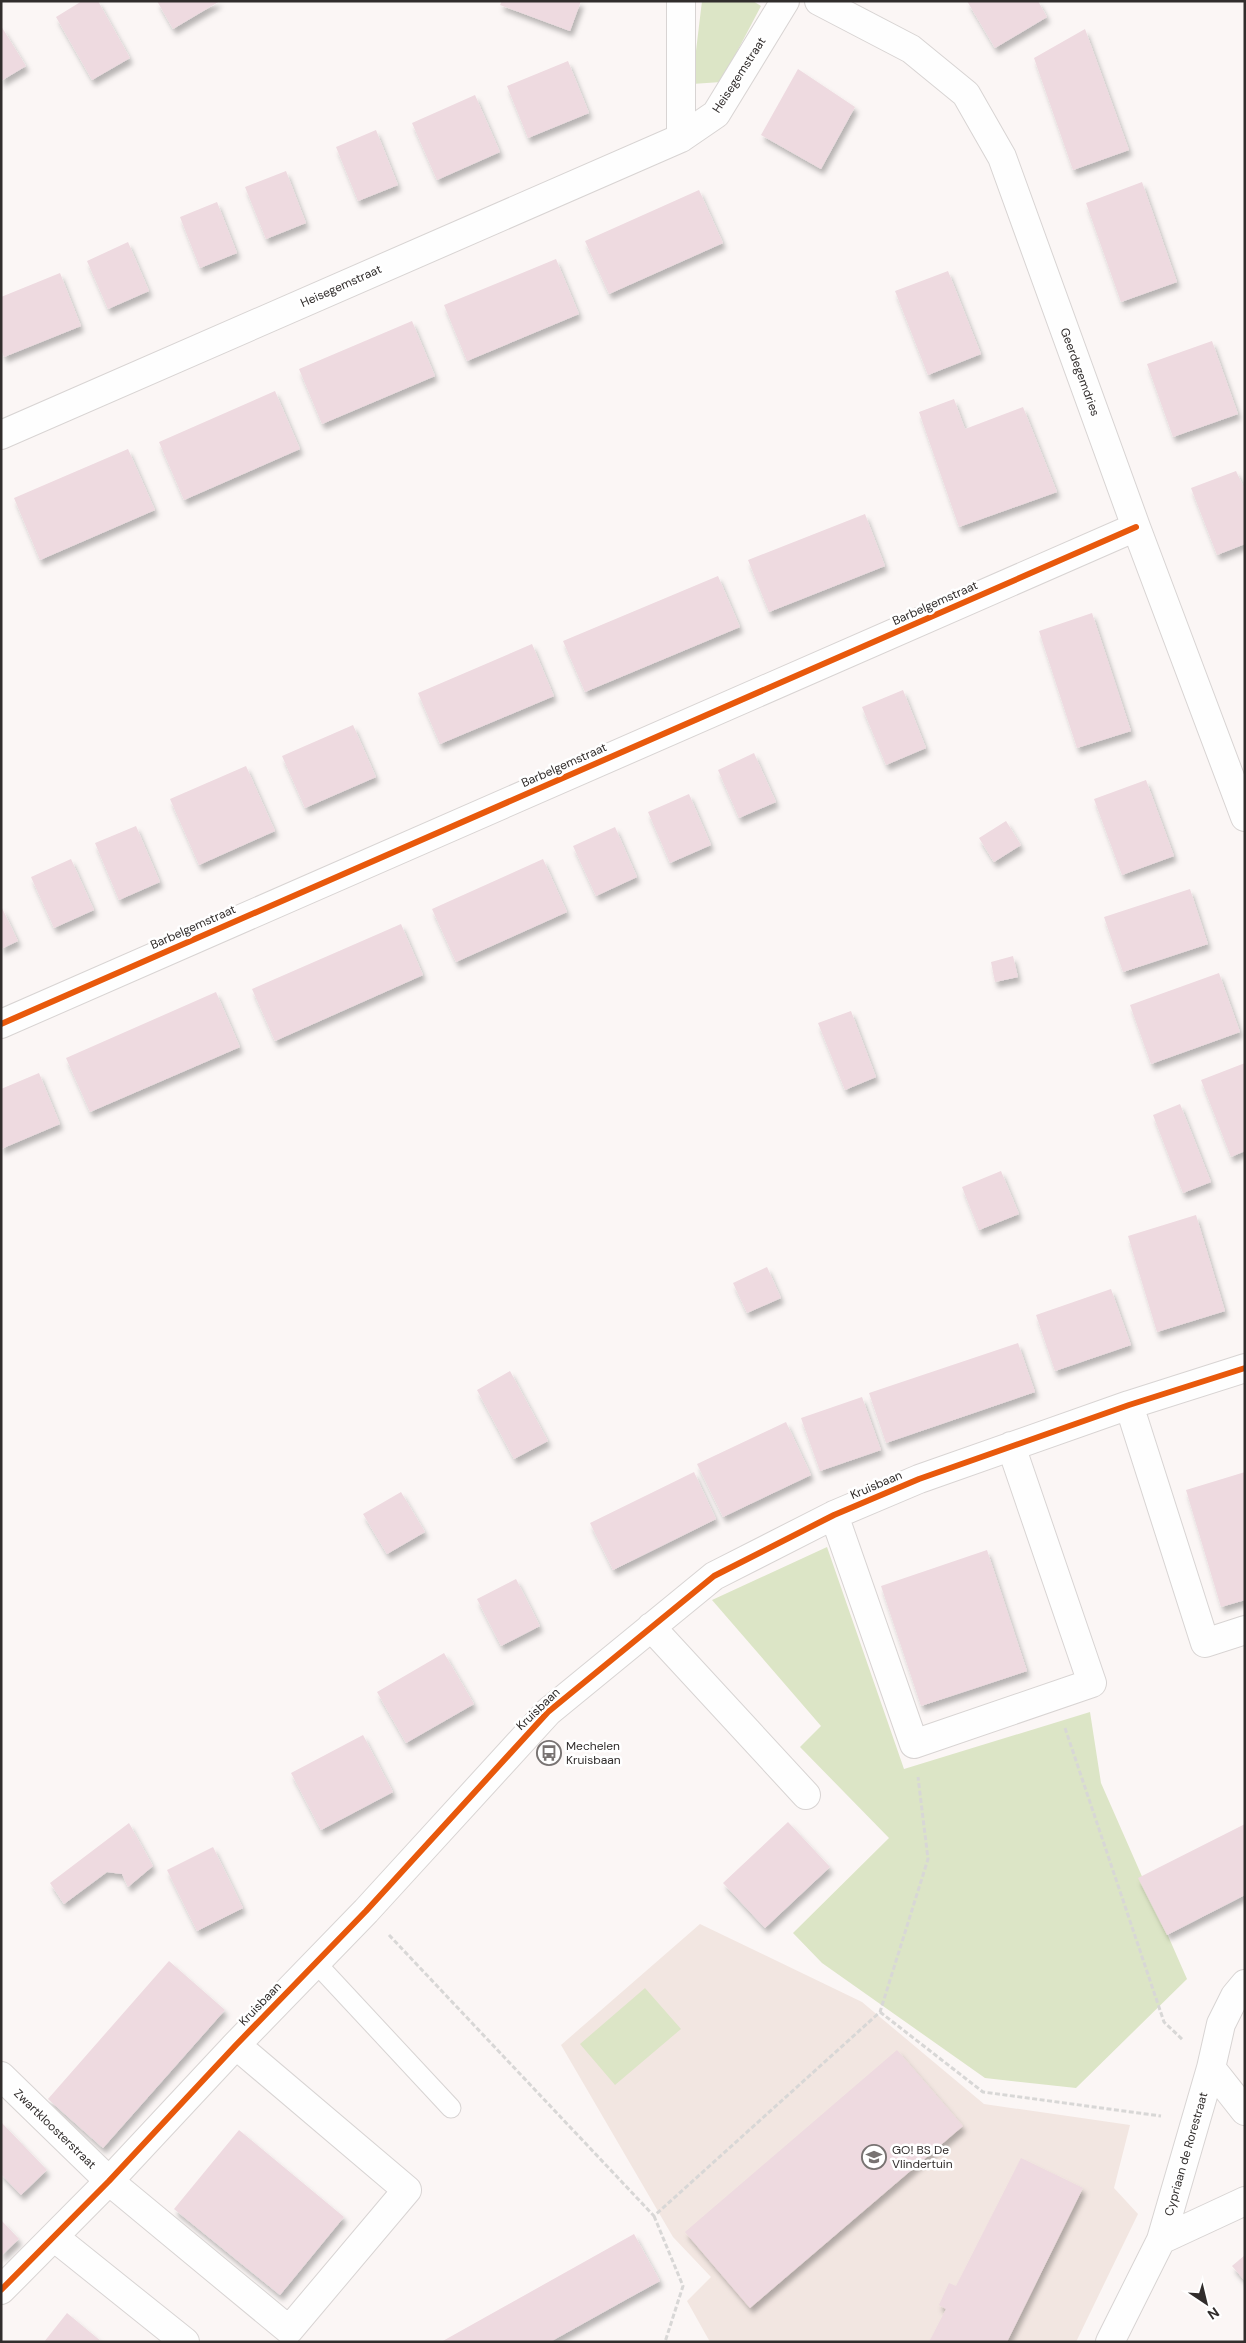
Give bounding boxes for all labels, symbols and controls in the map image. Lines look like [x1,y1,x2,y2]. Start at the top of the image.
street label: Heisegemstraat [709,34,770,116]
street label: Heisegemstraat [298,261,384,311]
street label: Geerdegemdries [1057,326,1103,418]
street label: Barbelgemstraat [890,577,980,629]
street label: Barbelgemstraat [519,739,609,791]
street label: Barbelgemstraat [148,901,238,953]
street label: Kruisbaan [848,1467,904,1503]
street label: Kruisbaan [513,1684,563,1734]
place label: Mechelen Kruisbaan [566,1738,621,1768]
bus stop icon: Mechelen Kruisbaan [536,1740,562,1766]
street label: Kruisbaan [235,1979,285,2029]
street label: Zwartkloosterstraat [11,2086,100,2173]
street label: Cypriaan de Rorestraat [1161,2090,1211,2218]
place label: GO! BS De Vlindertuin [892,2142,953,2172]
school or university icon: GO! BS De Vlindertuin [861,2144,887,2170]
north arrow [1181,2278,1231,2328]
text: N [1204,2303,1223,2324]

